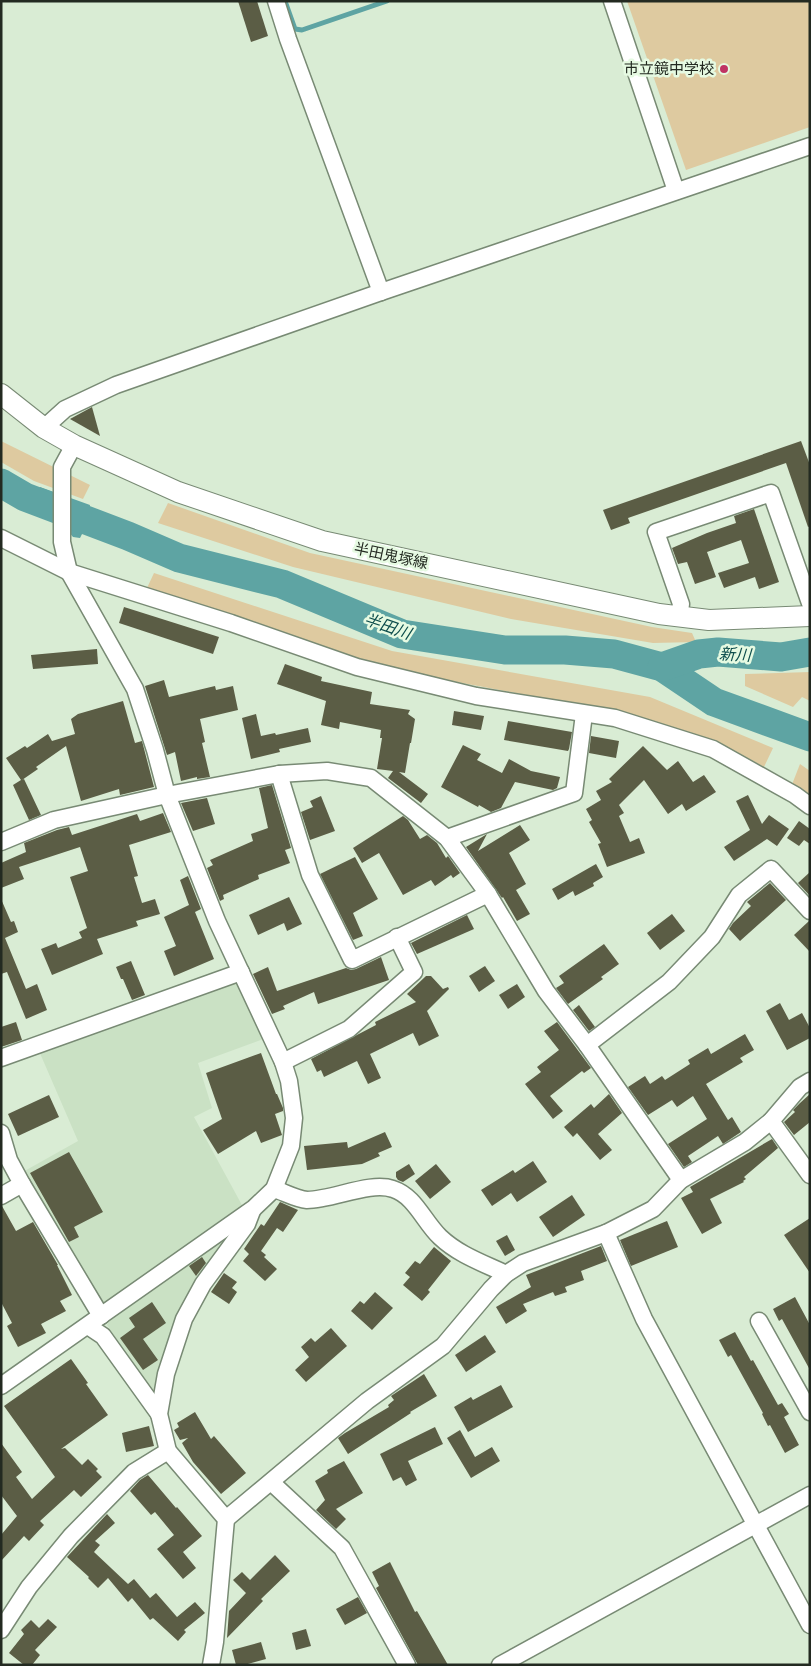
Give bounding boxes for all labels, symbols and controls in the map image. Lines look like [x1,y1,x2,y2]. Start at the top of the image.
place label: 市立鏡中学校 [624,56,714,79]
marker: 市立鏡中学校 [718,63,730,75]
street label: 半田鬼塚線 [352,535,430,574]
water label: 半田川 [362,606,417,645]
water label: 新川 [718,640,754,666]

